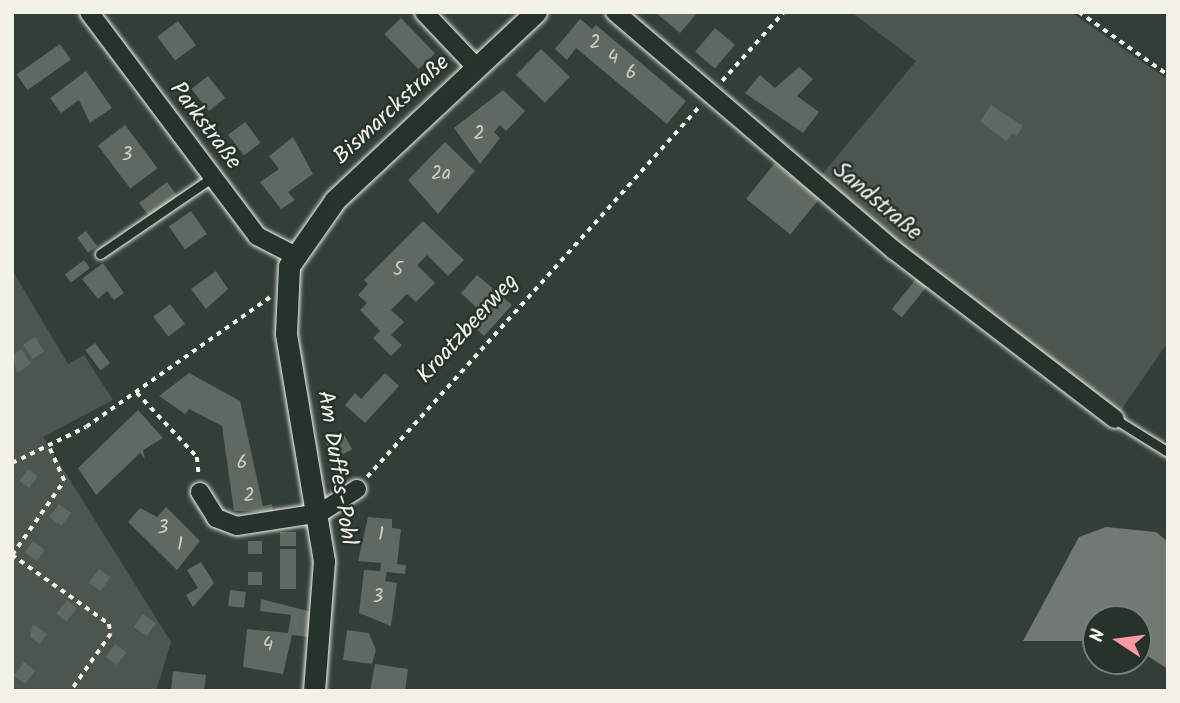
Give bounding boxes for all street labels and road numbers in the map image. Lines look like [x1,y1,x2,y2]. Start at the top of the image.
street label: Bismarckstraße [328,49,456,171]
street label: Parkstraße [163,77,247,175]
street label: Sandstraße [827,157,927,247]
street label: Kroatzbeerweg [411,268,525,390]
street label: Am Duffes-Pohl [310,389,362,547]

